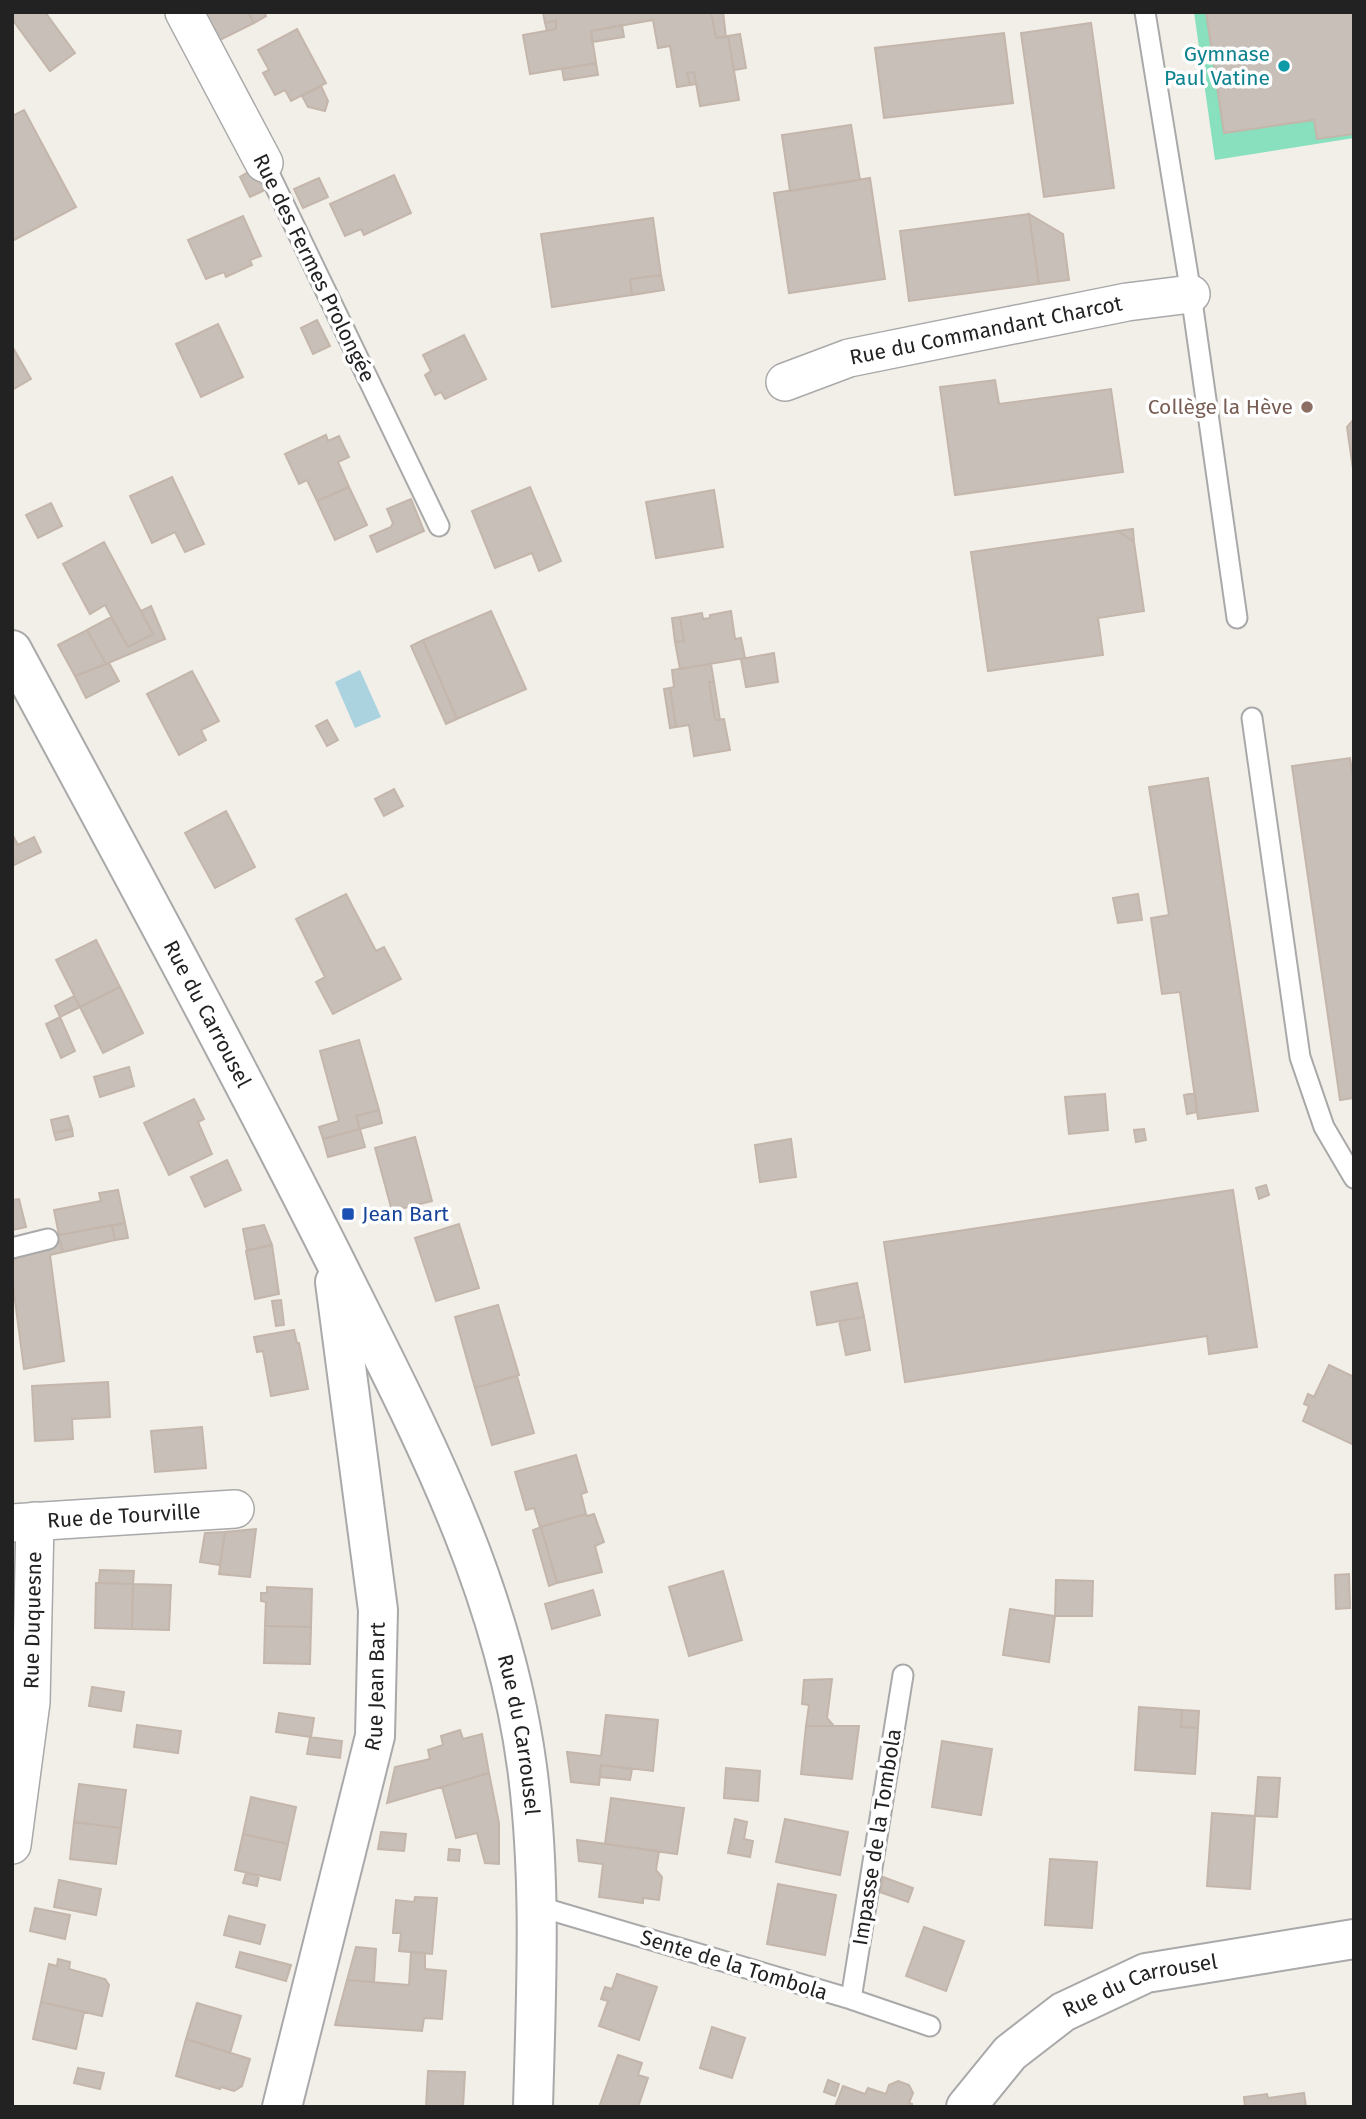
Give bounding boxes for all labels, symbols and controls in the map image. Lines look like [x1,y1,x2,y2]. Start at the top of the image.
place label: Gymnase Paul Vatine [1164,41,1270,91]
marker: Gymnase Paul Vatine [1276,58,1292,74]
street label: Rue des Fermes Prolongée [247,150,381,386]
street label: Rue du Commandant Charcot [847,290,1125,371]
place label: Collège la Hève [1148,394,1293,420]
marker: Collège la Hève [1299,399,1315,415]
street label: Rue du Carrousel [158,936,257,1092]
place label: Jean Bart [362,1201,449,1227]
marker: Jean Bart [340,1206,356,1222]
street label: Rue de Tourville [46,1498,201,1534]
street label: Rue Duquesne [18,1551,47,1689]
street label: Rue Jean Bart [359,1621,391,1754]
street label: Rue du Carrousel [492,1651,545,1816]
street label: Impasse de la Tombola [847,1727,907,1947]
street label: Sente de la Tombola [637,1924,831,2006]
street label: Rue du Carrousel [1058,1949,1219,2023]

